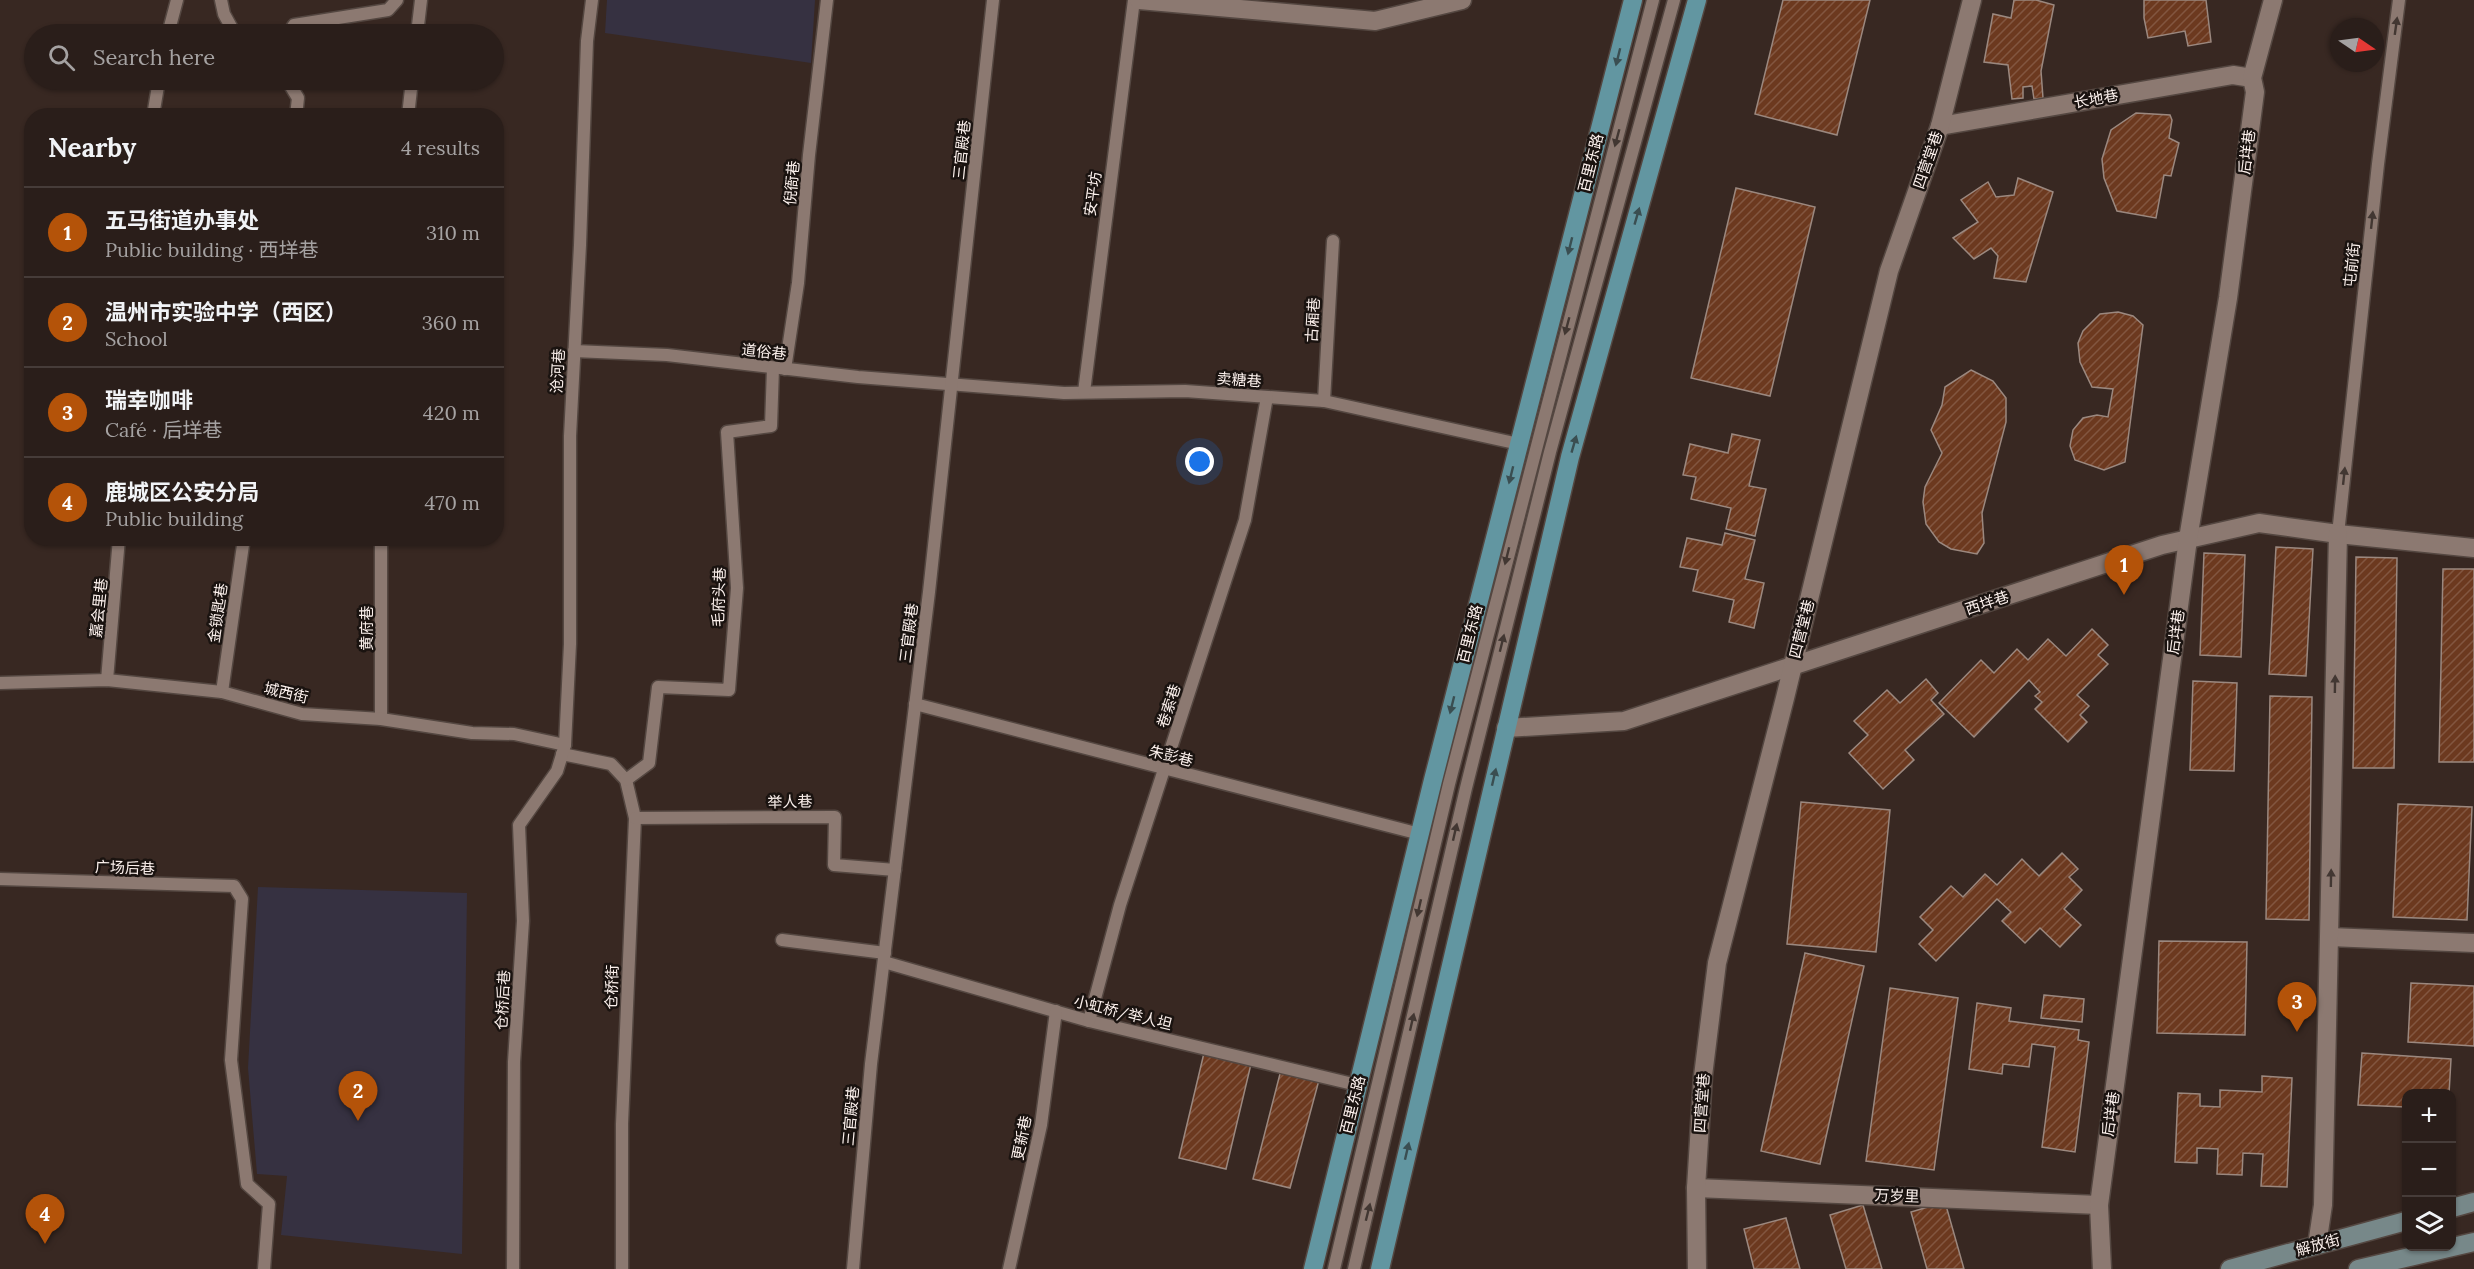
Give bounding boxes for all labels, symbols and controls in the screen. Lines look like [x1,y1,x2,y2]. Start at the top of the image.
one-way arrow [2391,17,2401,36]
north arrow [2330,18,2384,72]
search box [24,24,504,90]
icon: search [45,41,78,74]
text: Search here [93,43,215,71]
one-way arrow [1613,47,1623,66]
street label: 长地巷 [2072,85,2120,112]
street label: 三官殿巷 [949,119,974,181]
street label: 四营堂巷 [1909,128,1946,191]
street label: 后垟巷 [2234,128,2259,175]
one-way arrow [1611,129,1621,147]
text: Nearby [48,131,136,164]
street label: 百里东路 [1574,131,1607,194]
text: 4 results [401,135,480,160]
street label: 倪衙巷 [780,160,803,206]
street label: 安平坊 [1080,170,1105,218]
text: 五马街道办事处 [105,206,259,234]
one-way arrow [1633,207,1642,225]
one-way arrow [2367,210,2377,229]
text: 1 [63,220,72,245]
text: 310 m [426,220,480,245]
one-way arrow [1564,236,1574,255]
text: Public building · 西垟巷 [105,237,319,262]
street label: 屯前街 [2340,242,2363,288]
street label: 古厢巷 [1302,297,1323,343]
text: 温州市实验中学（西区） [105,298,347,326]
text: 2 [62,310,73,335]
text: 360 m [422,310,480,335]
one-way arrow [1561,317,1571,335]
text: School [105,326,168,351]
street label: 道俗巷 [741,340,787,363]
street label: 沧河巷 [547,348,568,394]
street label: 卖糖巷 [1216,368,1262,391]
text: 瑞幸咖啡 [105,386,193,414]
text: 3 [62,400,73,425]
text: 420 m [423,400,480,425]
text: Café · 后垟巷 [105,417,222,442]
one-way arrow [1570,435,1579,453]
your location [1185,447,1214,476]
one-way arrow [1506,466,1515,484]
one-way arrow [2339,467,2349,486]
text: 鹿城区公安分局 [105,478,259,506]
text: 4 [62,490,73,515]
text: 470 m [424,490,480,515]
text: Public building [105,506,243,531]
pin: 1 [2104,546,2144,595]
one-way arrow [1502,547,1511,565]
street label: 毛府头巷 [708,567,729,627]
street label: 嘉会里巷 [86,577,111,639]
street label: 金锁匙巷 [204,582,231,644]
street label: 西垟巷 [1963,587,2011,619]
street label: 四营堂巷 [1785,597,1818,660]
street label: 三官殿巷 [895,602,922,664]
street label: 百里东路 [1453,602,1486,665]
street label: 黄府巷 [357,605,376,651]
street label: 后垟巷 [2163,608,2188,656]
one-way arrow [1497,634,1507,652]
one-way arrow [2330,674,2340,693]
street label: 城西街 [262,678,310,707]
street label: 卷索巷 [1153,682,1185,730]
one-way arrow [1447,696,1457,714]
street label: 朱彭巷 [1147,741,1195,770]
one-way arrow [1490,767,1500,786]
street label: 举人巷 [767,792,813,811]
one-way arrow [1451,823,1461,841]
street label: 广场后巷 [95,857,155,878]
one-way arrow [2326,869,2336,888]
one-way arrow [1414,899,1424,917]
street label: 仓桥街 [601,964,622,1010]
street label: 仓桥后巷 [491,970,514,1030]
pin: 3 [2278,982,2316,1032]
street label: 小虹桥/举人坦 [1072,991,1174,1035]
one-way arrow [1408,1013,1417,1032]
pin: 2 [338,1072,378,1121]
street label: 四营堂巷 [1690,1072,1713,1134]
street label: 百里东路 [1336,1073,1369,1136]
street label: 三官殿巷 [838,1085,863,1147]
map controls [2402,1089,2456,1251]
button: + [2402,1089,2456,1143]
street label: 后垟巷 [2098,1090,2123,1138]
street label: 更新巷 [1008,1114,1035,1162]
one-way arrow [1403,1141,1413,1160]
button: − [2402,1143,2456,1197]
street label: 万岁里 [1874,1185,1920,1206]
pin: 4 [26,1194,64,1244]
button: layers [2402,1197,2456,1251]
one-way arrow [1363,1203,1373,1221]
street label: 解放街 [2294,1230,2342,1260]

